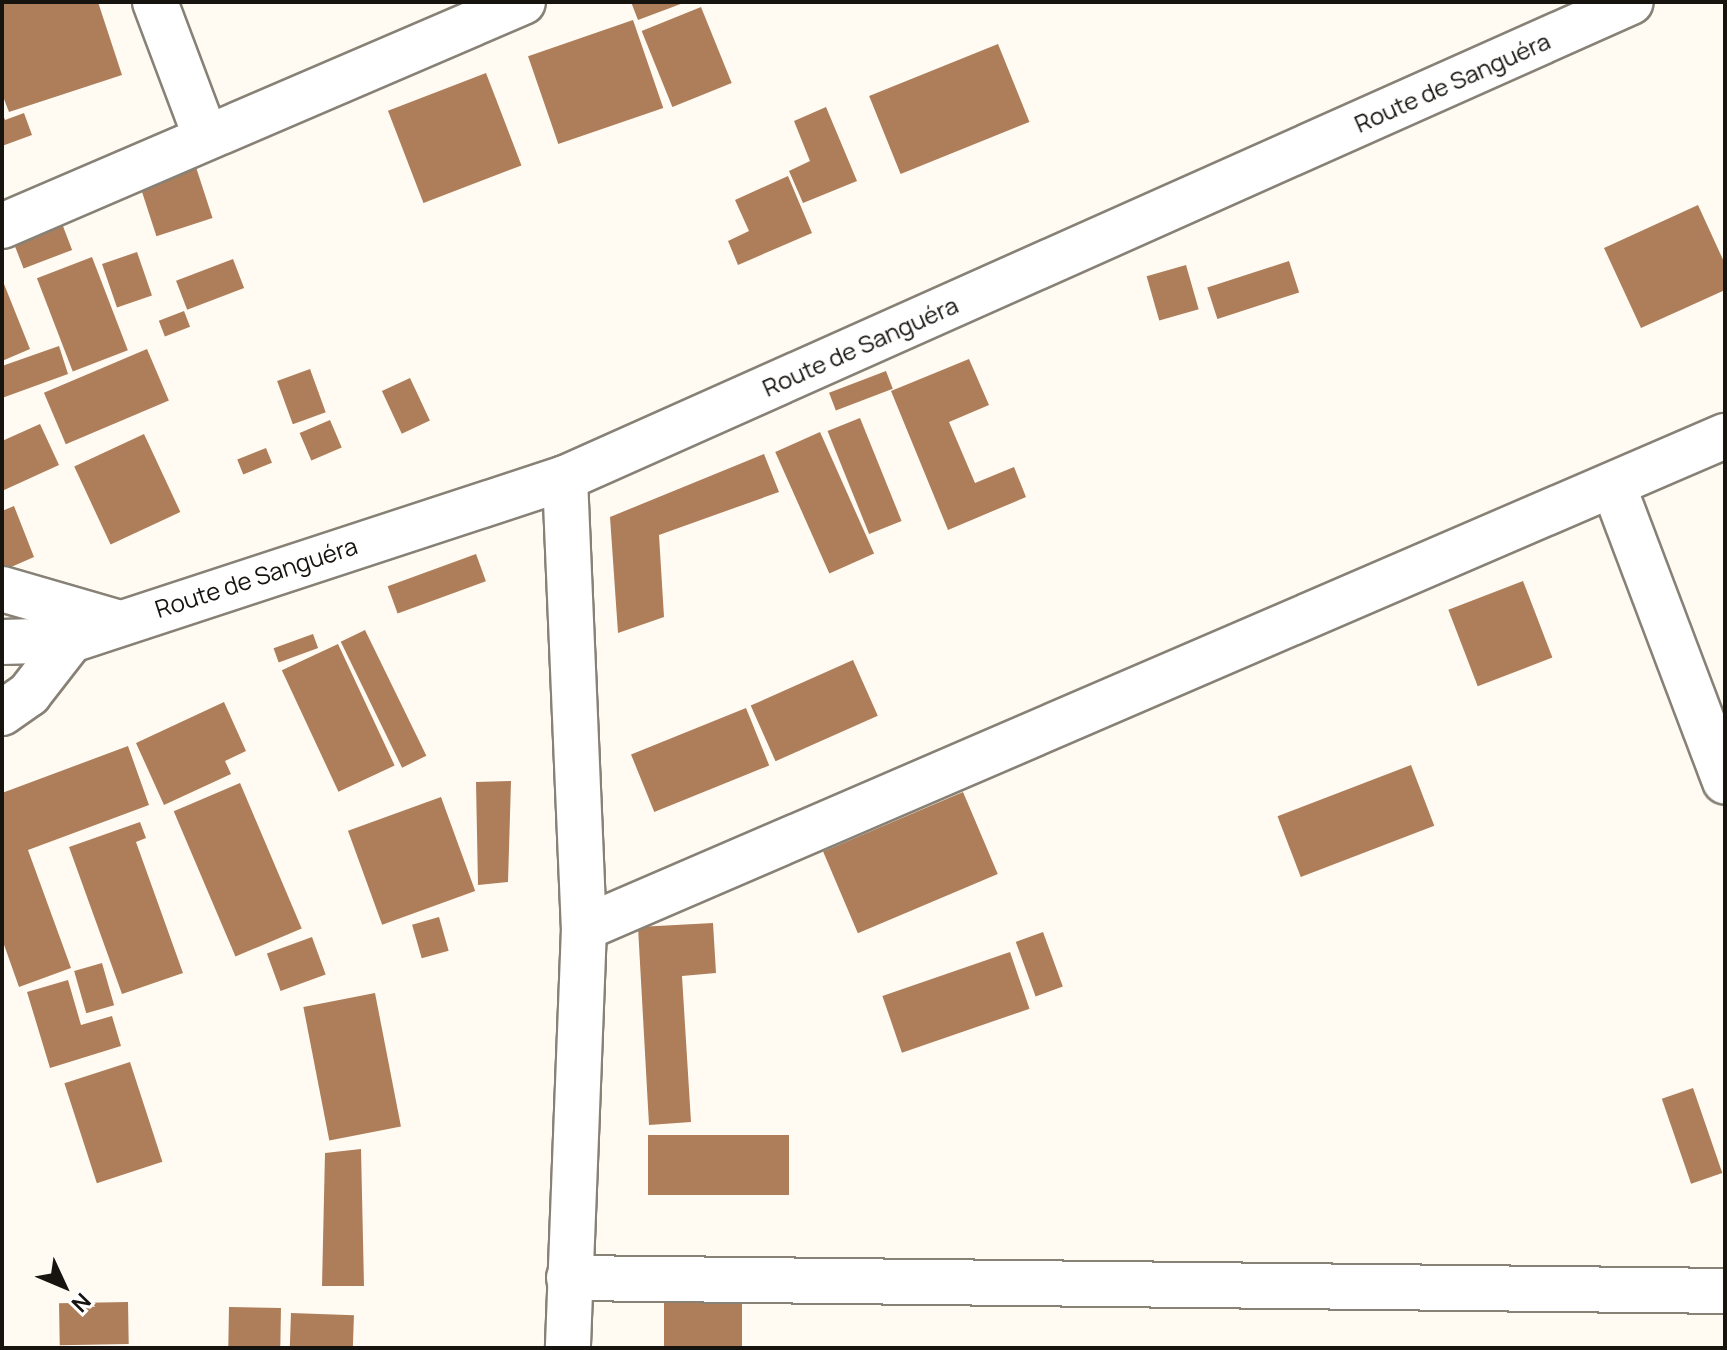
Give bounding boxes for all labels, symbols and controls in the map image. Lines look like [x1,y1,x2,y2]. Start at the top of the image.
street label: Route de Sanguéra [1350,26,1554,138]
street label: Route de Sanguéra [758,290,962,402]
street label: Route de Sanguéra [151,531,361,623]
north arrow [24,1246,104,1326]
text: N [65,1287,98,1319]

